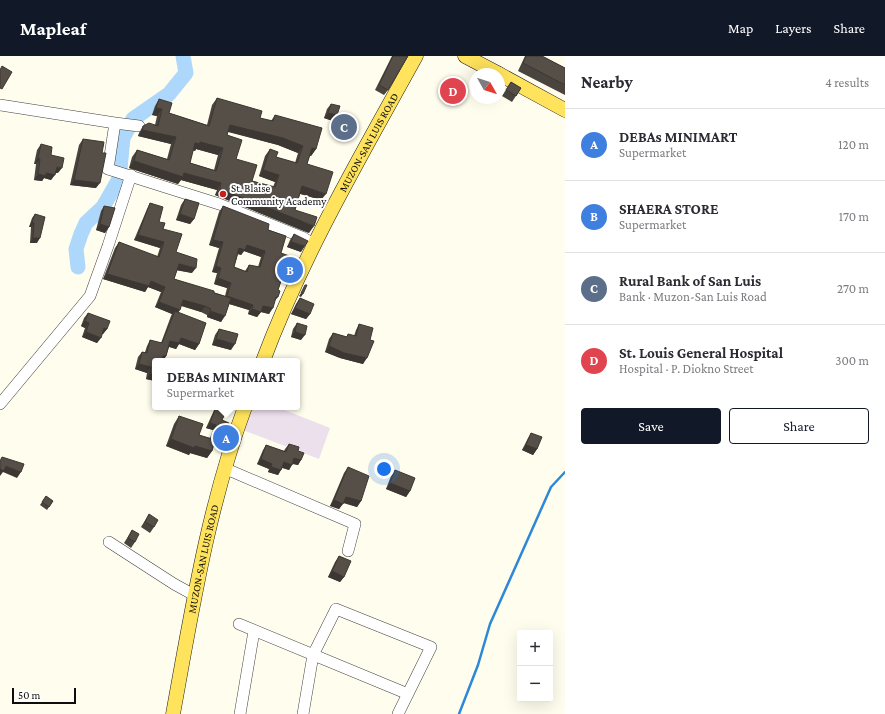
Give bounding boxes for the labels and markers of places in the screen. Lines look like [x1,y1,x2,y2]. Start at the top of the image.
pin: D [440,76,466,106]
pin: C [331,112,357,142]
place label: St. Blaise Community Academy [231,182,327,208]
marker: St. Blaise Community Academy [218,189,228,199]
pin: B [277,255,303,285]
pin: A [213,423,239,453]

